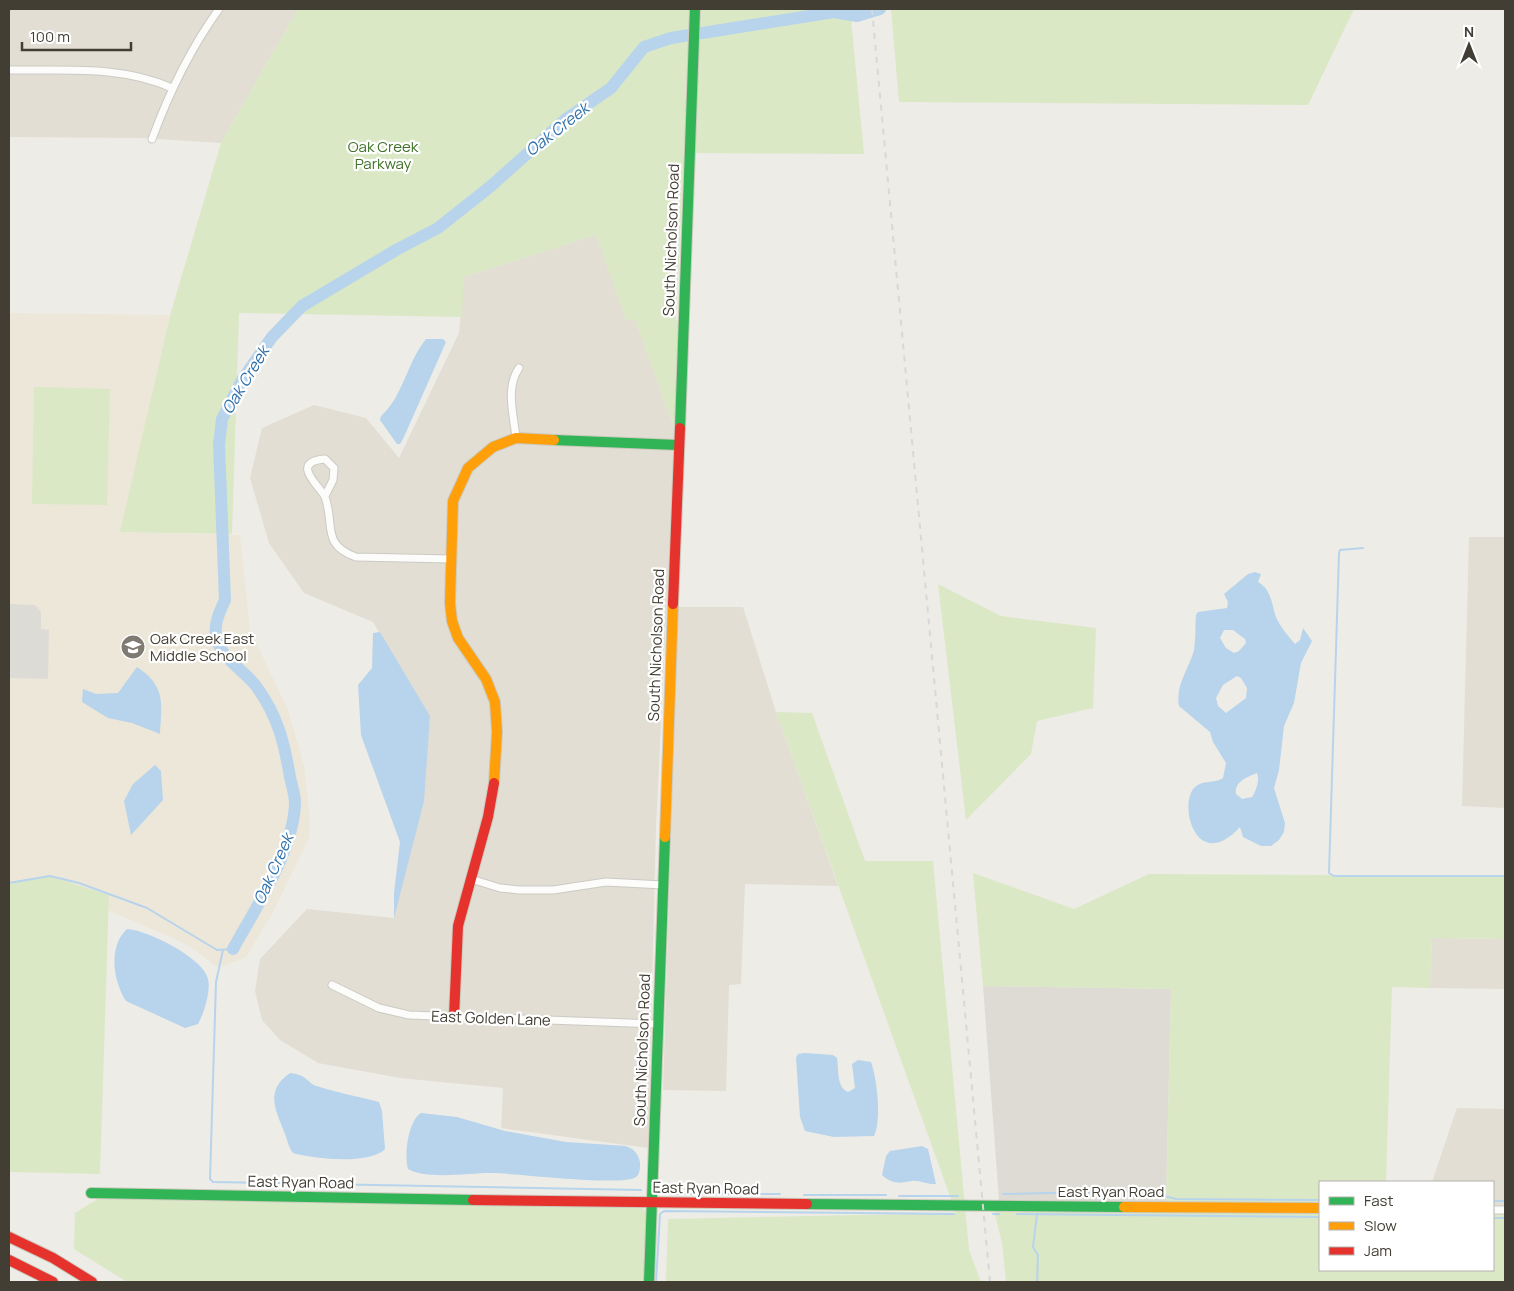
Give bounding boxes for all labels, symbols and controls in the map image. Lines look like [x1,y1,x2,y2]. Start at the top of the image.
scale bar [22,20,131,52]
north arrow [1444,20,1494,70]
text: N [1464,22,1474,41]
text: 100 m [30,26,70,47]
water label: Oak Creek [521,96,595,161]
park label: Oak Creek Parkway [348,136,419,174]
street label: South Nicholson Road [658,163,684,317]
water label: Oak Creek [216,340,275,418]
street label: South Nicholson Road [643,568,669,722]
place label: Oak Creek East Middle School [150,628,254,666]
school or university icon: Oak Creek East Middle School [120,634,146,660]
water label: Oak Creek [248,828,299,908]
street label: South Nicholson Road [629,973,655,1127]
street label: East Golden Lane [431,1005,551,1031]
street label: East Ryan Road [248,1171,354,1193]
street label: East Ryan Road [653,1177,759,1199]
street label: East Ryan Road [1058,1181,1164,1202]
legend [1319,1181,1494,1271]
text: Fast [1364,1190,1393,1211]
text: Slow [1364,1215,1397,1236]
text: Jam [1364,1240,1392,1261]

